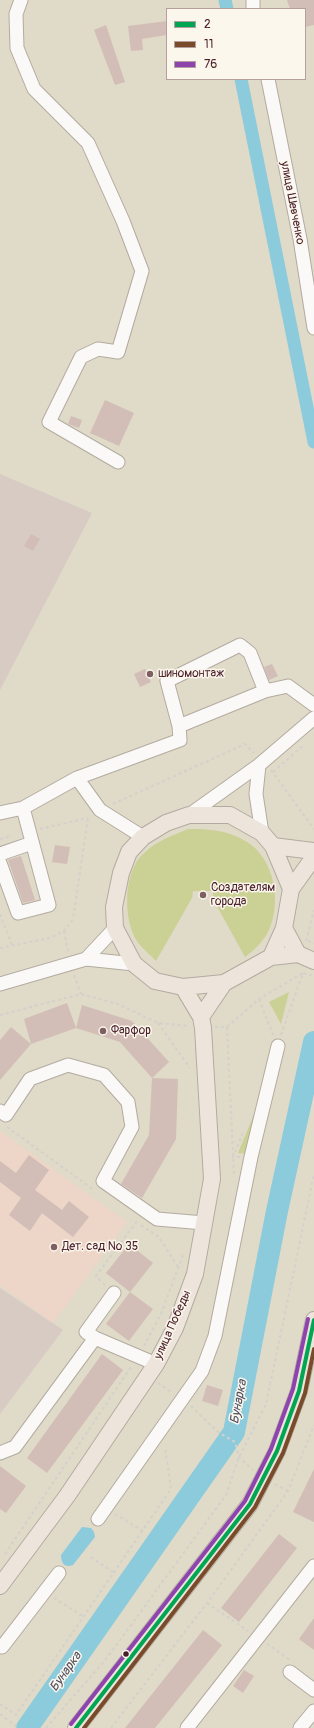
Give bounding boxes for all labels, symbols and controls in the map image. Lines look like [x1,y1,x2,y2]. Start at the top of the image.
legend [166,8,306,80]
text: 2 [204,17,211,32]
text: 11 [204,37,213,52]
text: 76 [204,57,217,72]
street label: улица Шевченко [277,160,307,246]
place label: шиномонтаж [158,667,224,681]
marker: шиномонтаж [145,669,155,679]
place label: Создателям города [211,881,275,909]
marker: Создателям города [198,890,208,900]
place label: Фарфор [111,1024,151,1038]
marker: Фарфор [98,1026,108,1036]
place label: Дет. сад № 35 [62,1240,138,1254]
marker: Дет. сад № 35 [49,1242,59,1252]
street label: улица Победы [151,1288,195,1362]
water label: Бунарка [227,1379,251,1425]
water label: Бунарка [47,1649,85,1695]
unlabelled marker [121,1649,131,1659]

